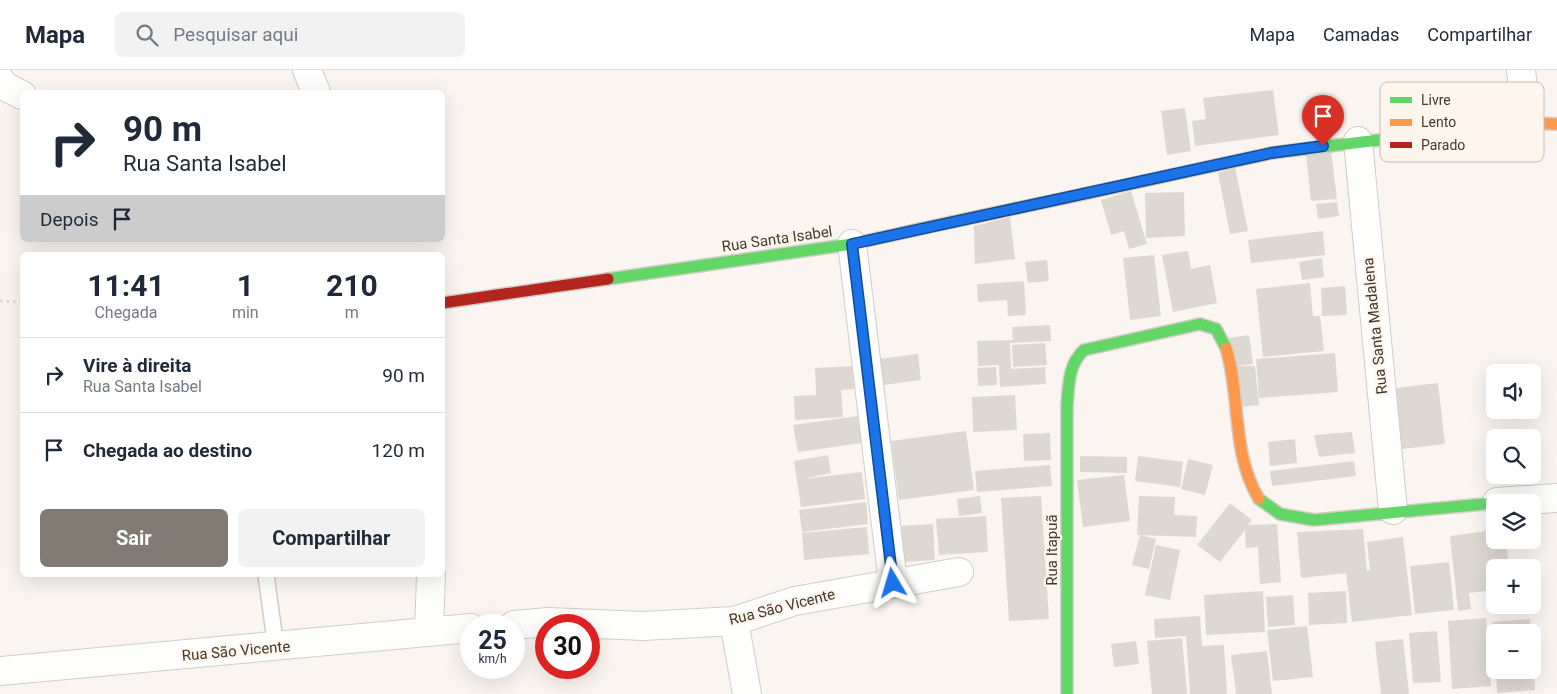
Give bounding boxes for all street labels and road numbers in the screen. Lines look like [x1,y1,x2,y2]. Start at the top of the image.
street label: Rua Santa Isabel [721,222,833,256]
street label: Rua Santa Madalena [1359,257,1391,395]
street label: Rua Itapuã [1043,514,1061,586]
street label: Rua São Vicente [727,585,837,629]
street label: Rua São Vicente [181,637,291,665]

